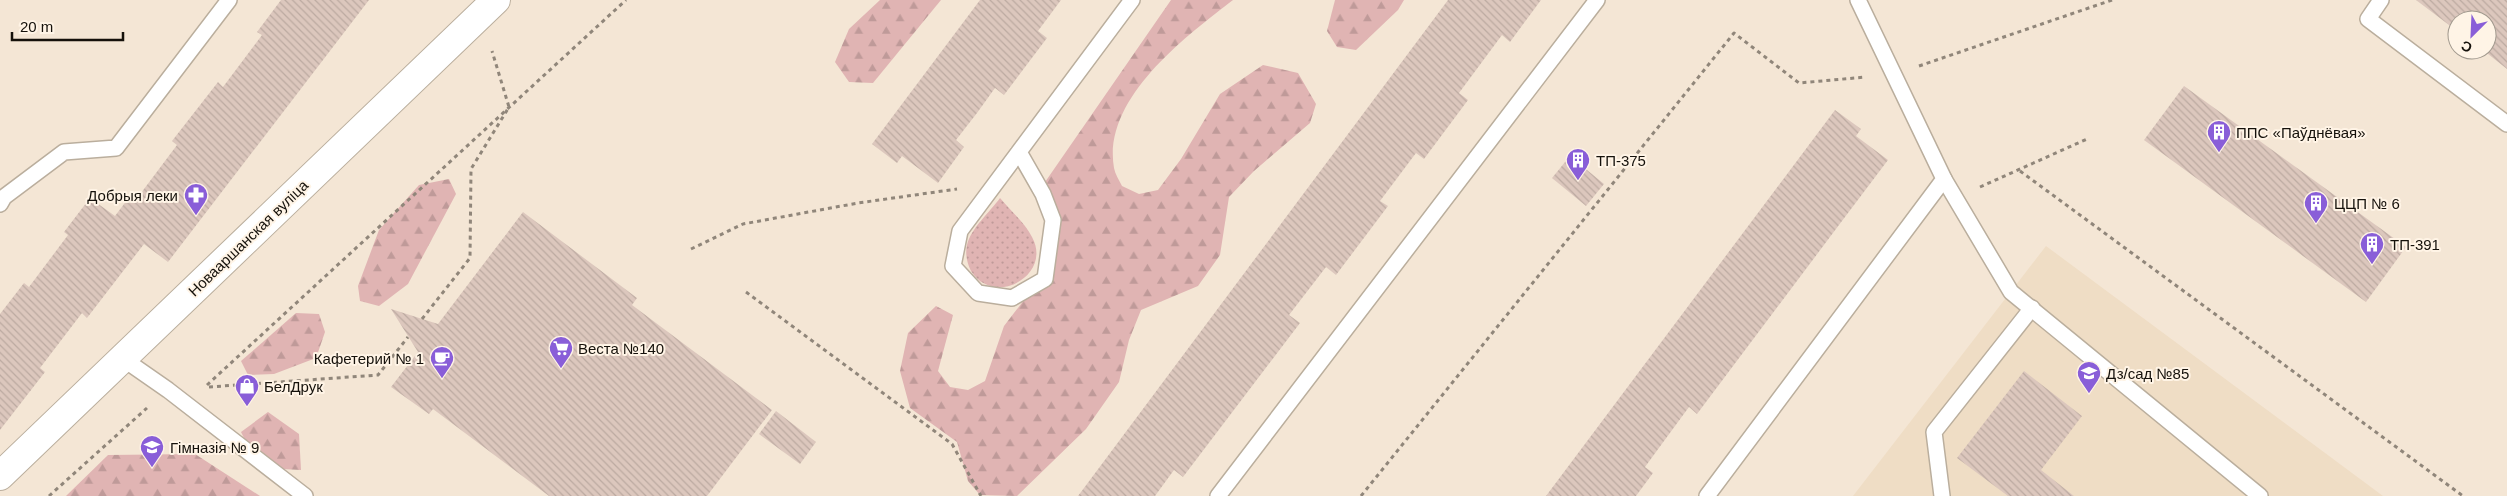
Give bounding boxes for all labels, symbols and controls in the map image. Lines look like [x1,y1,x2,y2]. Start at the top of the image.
scale bar [12,10,124,42]
north arrow [2447,10,2497,60]
text: 20 m [20,18,53,35]
text: С [2459,38,2475,56]
building icon: ППС «Паўднёвая» [2206,119,2232,153]
place label: ППС «Паўднёвая» [2236,124,2366,141]
building icon: ТП-375 [1565,147,1591,181]
place label: ТП-375 [1596,152,1646,169]
street label: Новааршанская вуліца [185,176,312,300]
pharmacy icon: Добрыя леки [183,182,209,216]
place label: Добрыя леки [87,187,178,204]
building icon: ЦЦП № 6 [2303,190,2329,224]
place label: ЦЦП № 6 [2334,195,2400,212]
building icon: ТП-391 [2359,231,2385,265]
place label: ТП-391 [2390,236,2440,253]
supermarket icon: Веста №140 [548,335,574,369]
place label: Веста №140 [578,340,664,357]
cafe icon: Кафетерий № 1 [429,345,455,379]
place label: Кафетерий № 1 [314,350,424,367]
school or university icon: Дз/сад №85 [2076,360,2102,394]
place label: Дз/сад №85 [2106,365,2189,382]
shop icon: БелДрук [234,373,260,407]
place label: БелДрук [264,378,323,395]
school or university icon: Гімназія № 9 [139,434,165,468]
place label: Гімназія № 9 [170,439,259,456]

